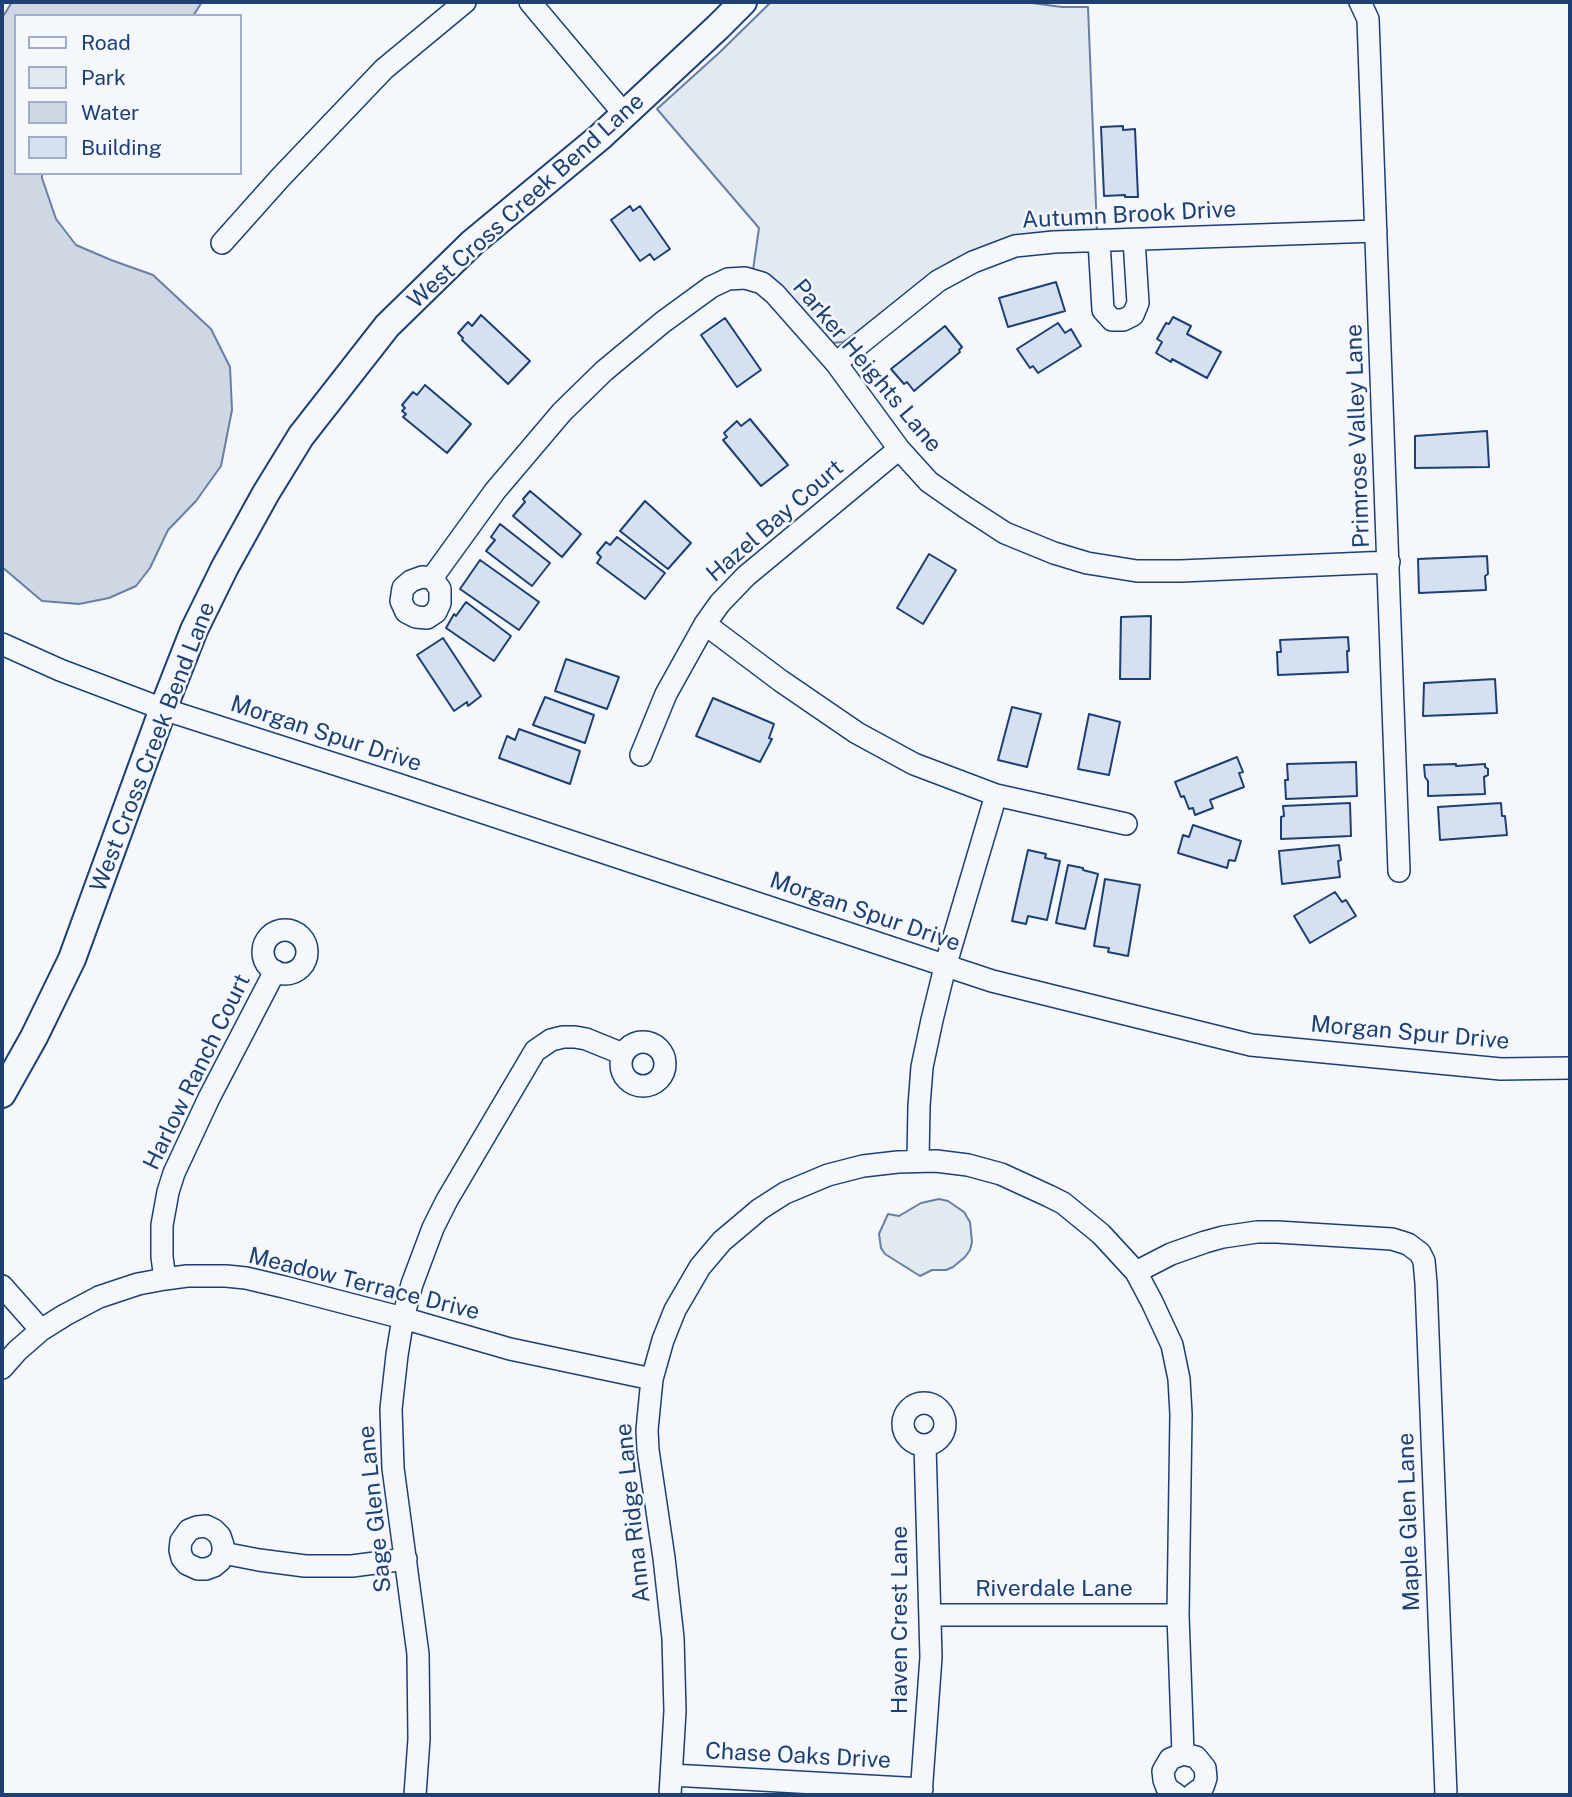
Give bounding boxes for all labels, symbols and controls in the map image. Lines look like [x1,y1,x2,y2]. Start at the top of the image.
legend [14,14,242,175]
text: Road [81,30,131,55]
text: Park [81,65,126,90]
street label: West Cross Creek Bend Lane [402,88,650,314]
text: Water [81,100,139,125]
text: Building [81,135,162,160]
street label: Autumn Brook Drive [1021,196,1237,234]
street label: Parker Heights Lane [787,274,947,458]
street label: Primrose Valley Lane [1340,323,1376,549]
street label: Hazel Bay Court [701,454,849,588]
street label: West Cross Creek Bend Lane [85,598,221,896]
street label: Morgan Spur Drive [227,690,425,778]
street label: Morgan Spur Drive [766,866,964,958]
street label: Harlow Ranch Court [138,970,256,1174]
street label: Morgan Spur Drive [1309,1011,1511,1055]
street label: Meadow Terrace Drive [246,1242,482,1326]
street label: Anna Ridge Lane [610,1422,656,1604]
street label: Sage Glen Lane [353,1424,397,1594]
street label: Maple Glen Lane [1392,1432,1426,1612]
street label: Haven Crest Lane [886,1526,914,1714]
street label: Riverdale Lane [975,1575,1133,1603]
street label: Chase Oaks Drive [704,1737,892,1775]

